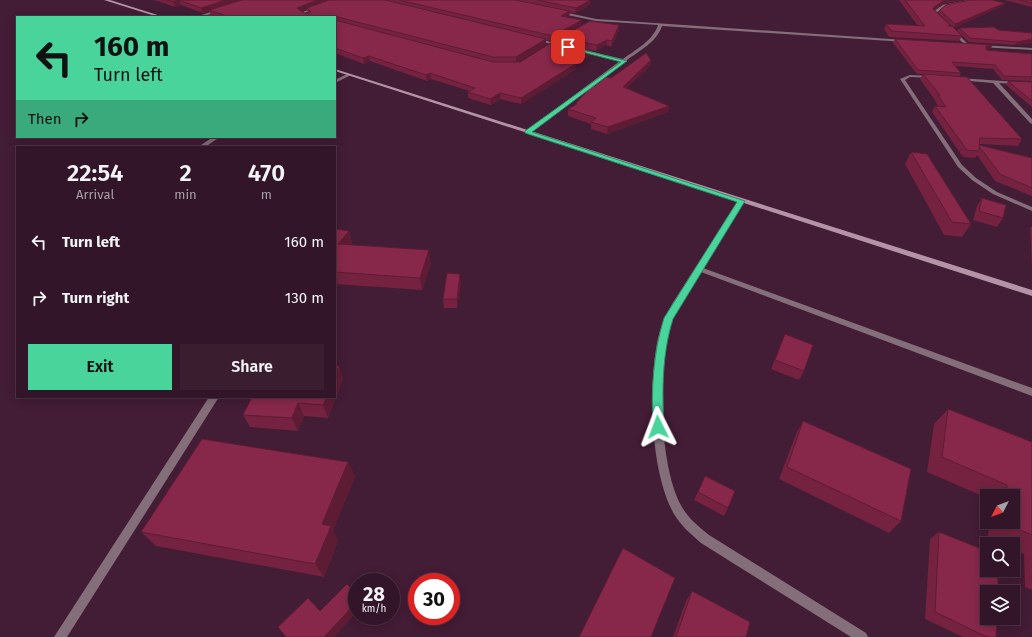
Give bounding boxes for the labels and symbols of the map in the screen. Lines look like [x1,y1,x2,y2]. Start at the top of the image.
pin [551,30,585,64]
position arrow [637,406,679,448]
north arrow [980,489,1020,529]
speed limit sign: 30 [408,573,460,625]

